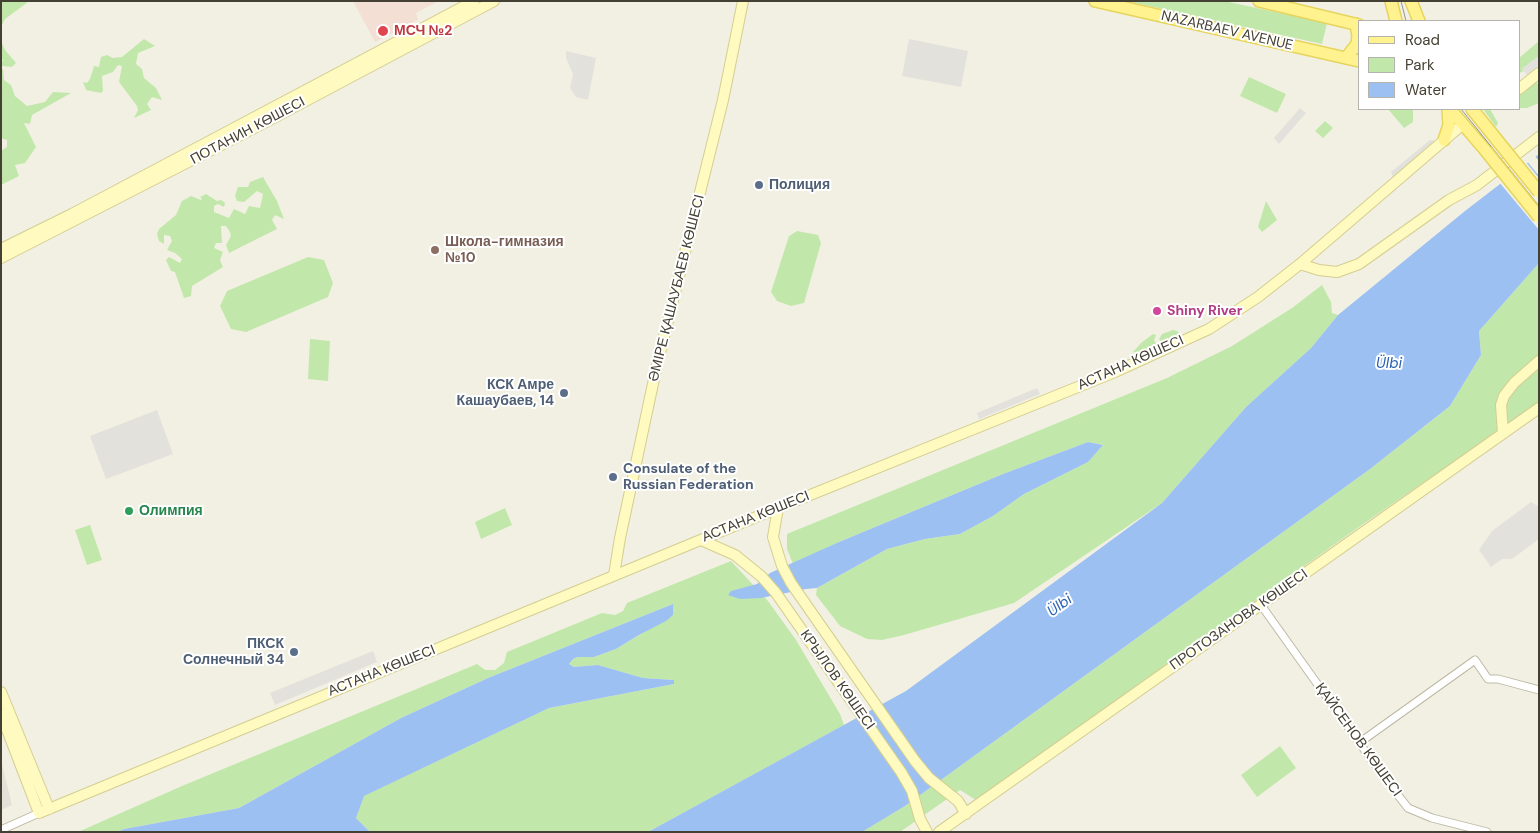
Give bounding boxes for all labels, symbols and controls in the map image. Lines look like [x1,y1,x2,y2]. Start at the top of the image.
street label: NAZARBAEV AVENUE [1159,8,1295,54]
legend [1358,20,1520,110]
place label: МСЧ №2 [394,23,452,39]
marker: МСЧ №2 [376,24,390,38]
text: Road [1405,30,1440,50]
text: Park [1405,55,1435,75]
text: Water [1405,80,1446,100]
street label: ПОТАНИН КӨШЕСІ [188,94,308,168]
place label: Полиция [769,177,830,193]
marker: Полиция [753,179,765,191]
street label: ӘМІРЕ ҚАШАУБАЕВ КӨШЕСІ [646,193,708,383]
place label: Школа-гимназия №10 [445,234,564,266]
marker: Школа-гимназия №10 [429,244,441,256]
place label: Shiny River [1167,303,1242,319]
marker: Shiny River [1151,305,1163,317]
street label: АСТАНА КӨШЕСІ [1075,332,1187,394]
water label: Ülbi [1376,355,1402,373]
place label: КСК Амре Кашаубаев, 14 [457,377,554,410]
marker: КСК Амре Кашаубаев, 14 [558,387,570,399]
place label: Consulate of the Russian Federation [623,461,754,494]
marker: Consulate of the Russian Federation [607,471,619,483]
street label: АСТАНА КӨШЕСІ [700,488,812,546]
place label: Олимпия [139,503,203,519]
marker: Олимпия [123,505,135,517]
street label: ПРОТОЗАНОВА КӨШЕСІ [1167,566,1311,674]
water label: Ülbi [1044,591,1076,621]
street label: КРЫЛОВ КӨШЕСІ [796,627,878,733]
place label: ПКСК Солнечный 34 [183,636,284,669]
street label: АСТАНА КӨШЕСІ [326,642,438,700]
marker: ПКСК Солнечный 34 [288,646,300,658]
street label: ҚАЙСЕНОВ КӨШЕСІ [1311,680,1405,800]

